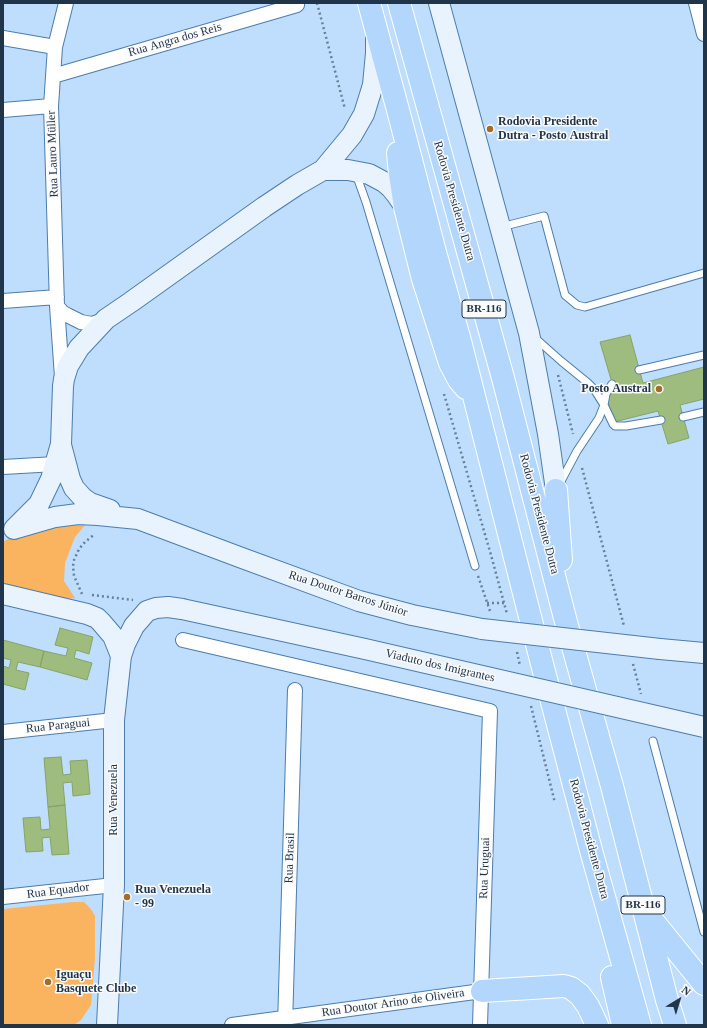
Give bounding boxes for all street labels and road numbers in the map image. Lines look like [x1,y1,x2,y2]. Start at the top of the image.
street label: Rua Angra dos Reis [127,20,223,60]
street label: Rua Lauro Müller [44,110,62,198]
street label: Rodovia Presidente Dutra [430,139,478,263]
road number: BR-116 [462,300,506,318]
street label: Rodovia Presidente Dutra [516,452,562,576]
street label: Rua Doutor Barros Júnior [287,568,409,620]
street label: Viaduto dos Imigrantes [384,646,496,686]
street label: Rua Paraguai [25,715,91,737]
street label: Rua Venezuela [107,764,121,836]
street label: Rodovia Presidente Dutra [566,777,612,901]
street label: Rua Brasil [282,832,298,884]
street label: Rua Uruguai [477,837,493,899]
street label: Rua Equador [26,880,90,902]
road number: BR-116 [621,896,665,914]
street label: Rua Doutor Arino de Oliveira [321,986,465,1020]

